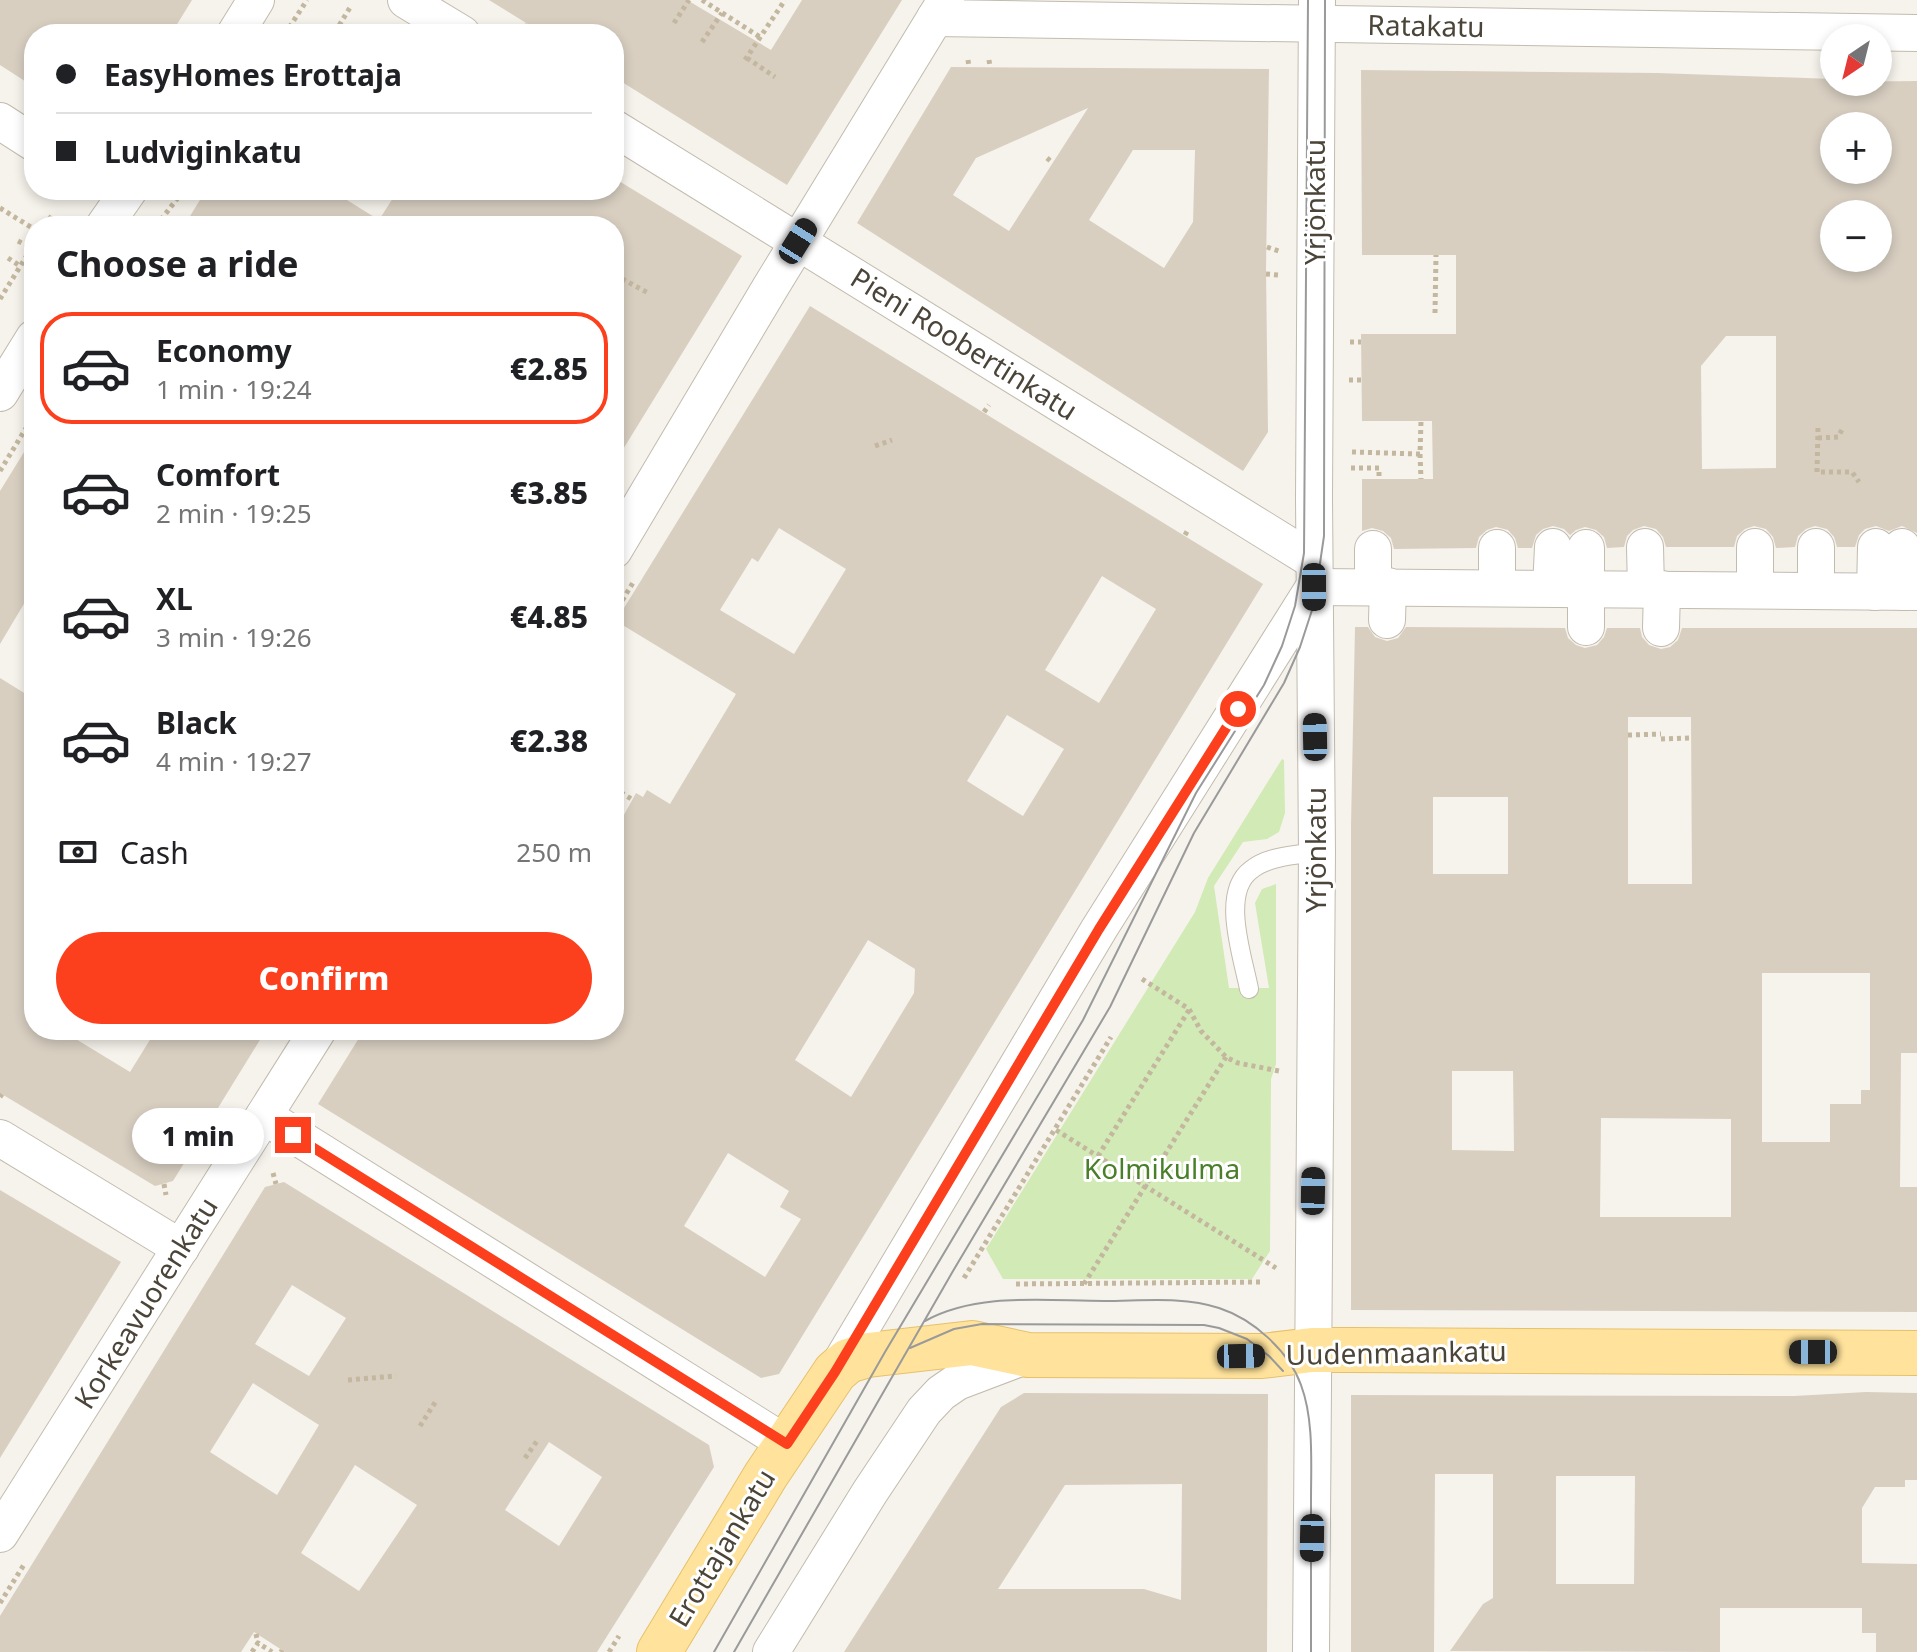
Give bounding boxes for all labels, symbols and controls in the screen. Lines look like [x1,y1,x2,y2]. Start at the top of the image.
street label: Ratakatu [1367,5,1485,45]
north arrow [1820,24,1892,96]
map controls [1820,24,1892,272]
text: EasyHomes Erottaja [104,54,402,95]
button: + [1820,112,1892,184]
text: Ludviginkatu [104,131,302,172]
street label: Yrjönkatu [1295,139,1333,265]
button: − [1820,200,1892,272]
car [775,214,821,268]
text: Choose a ride [56,239,298,288]
street label: Pieni Roobertinkatu [844,258,1085,428]
text: Economy [156,330,292,371]
icon: car [60,332,132,404]
text: €2.85 [510,348,588,389]
text: 1 min · 19:24 [156,371,312,407]
text: Comfort [156,454,280,495]
icon: car [60,456,132,528]
text: €3.85 [510,472,588,513]
text: 2 min · 19:25 [156,495,312,531]
car [1302,563,1326,611]
text: XL [156,578,193,619]
icon: car [60,580,132,652]
text: €4.85 [510,596,588,637]
text: 3 min · 19:26 [156,619,312,655]
route start [1220,691,1256,727]
text: Black [156,702,237,743]
icon: car [60,704,132,776]
car [1303,713,1327,761]
text: €2.38 [510,720,588,761]
text: 4 min · 19:27 [156,743,312,779]
street label: Yrjönkatu [1296,787,1334,913]
icon: cash [56,830,100,874]
text: Cash [120,832,189,873]
text: 250 m [516,834,592,870]
button: Confirm [56,932,592,1024]
callout: 1 min [133,1107,265,1163]
route end [275,1117,311,1153]
text: 1 min [162,1118,234,1154]
park label: Kolmikulma [1084,1149,1240,1187]
car [1301,1167,1325,1215]
street label: Korkeavuorenkatu [65,1189,226,1416]
street label: Uudenmaankatu [1285,1331,1507,1373]
car [1789,1340,1837,1364]
car [1217,1344,1265,1368]
street label: Erottajankatu [659,1462,783,1633]
car [1300,1514,1324,1562]

